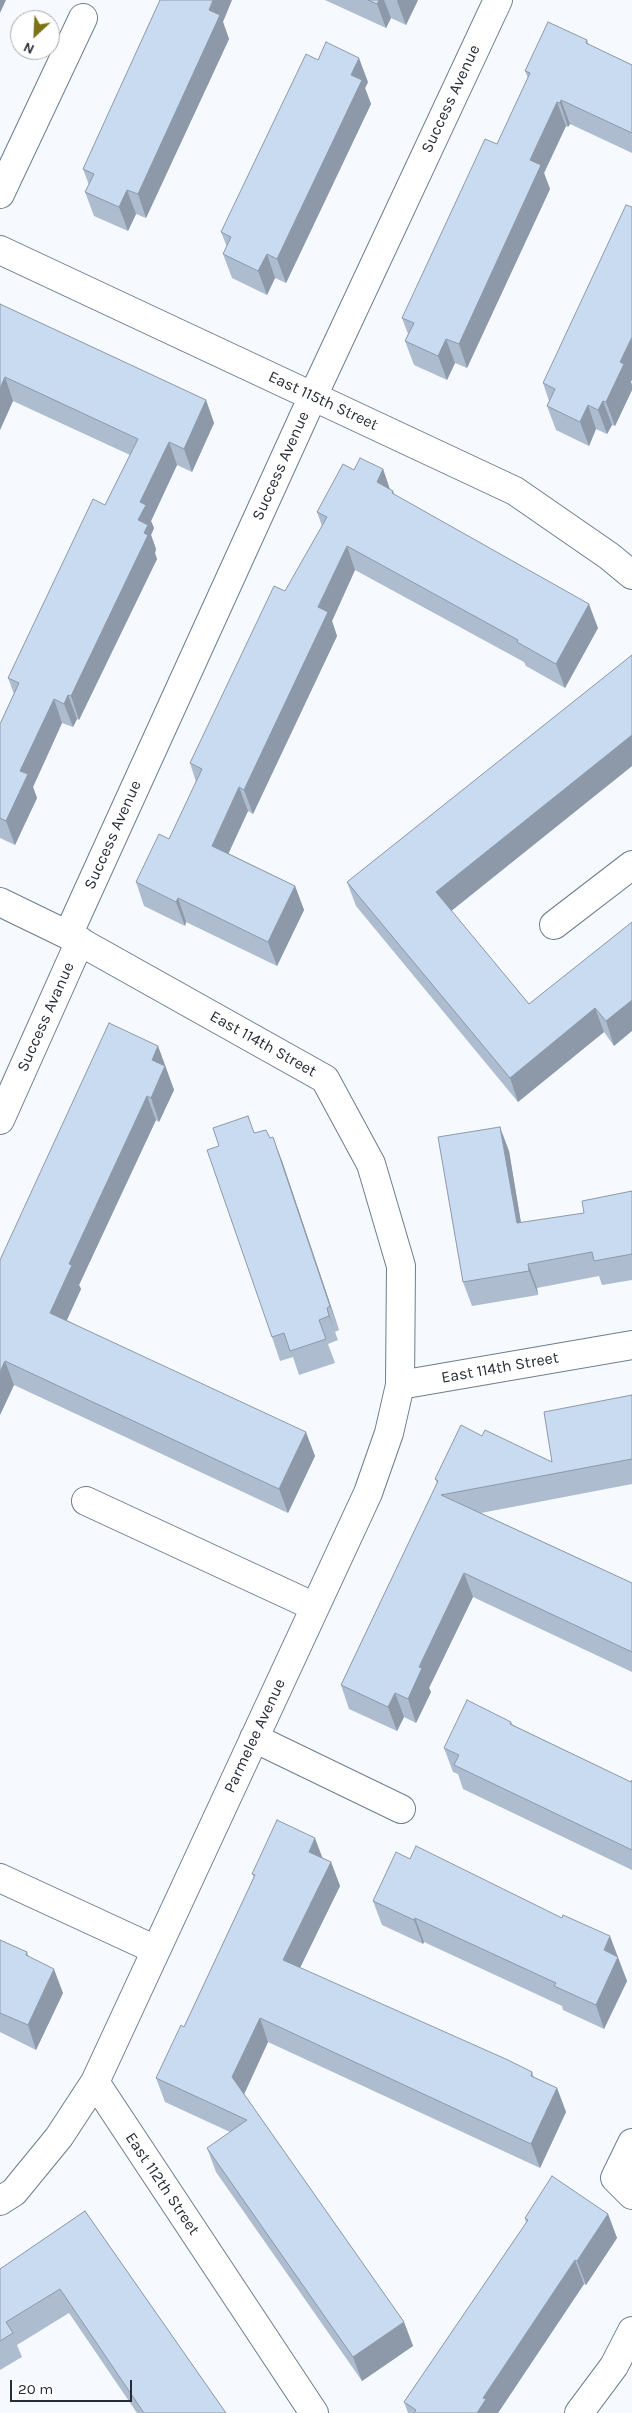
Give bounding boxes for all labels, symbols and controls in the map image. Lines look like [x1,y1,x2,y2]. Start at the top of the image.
north arrow [10,10,60,60]
text: N [21,38,37,58]
street label: Success Avenue [418,42,484,156]
street label: East 115th Street [265,367,381,435]
street label: Success Avenue [248,408,314,524]
street label: Success Avenue [80,777,146,893]
street label: Success Avanue [13,959,79,1075]
street label: East 114th Street [206,1007,320,1081]
street label: East 114th Street [440,1348,560,1388]
street label: Parmelee Avenue [220,1676,290,1796]
street label: East 112th Street [121,2129,203,2239]
scale bar [12,2370,135,2402]
text: 20 m [18,2380,53,2398]

